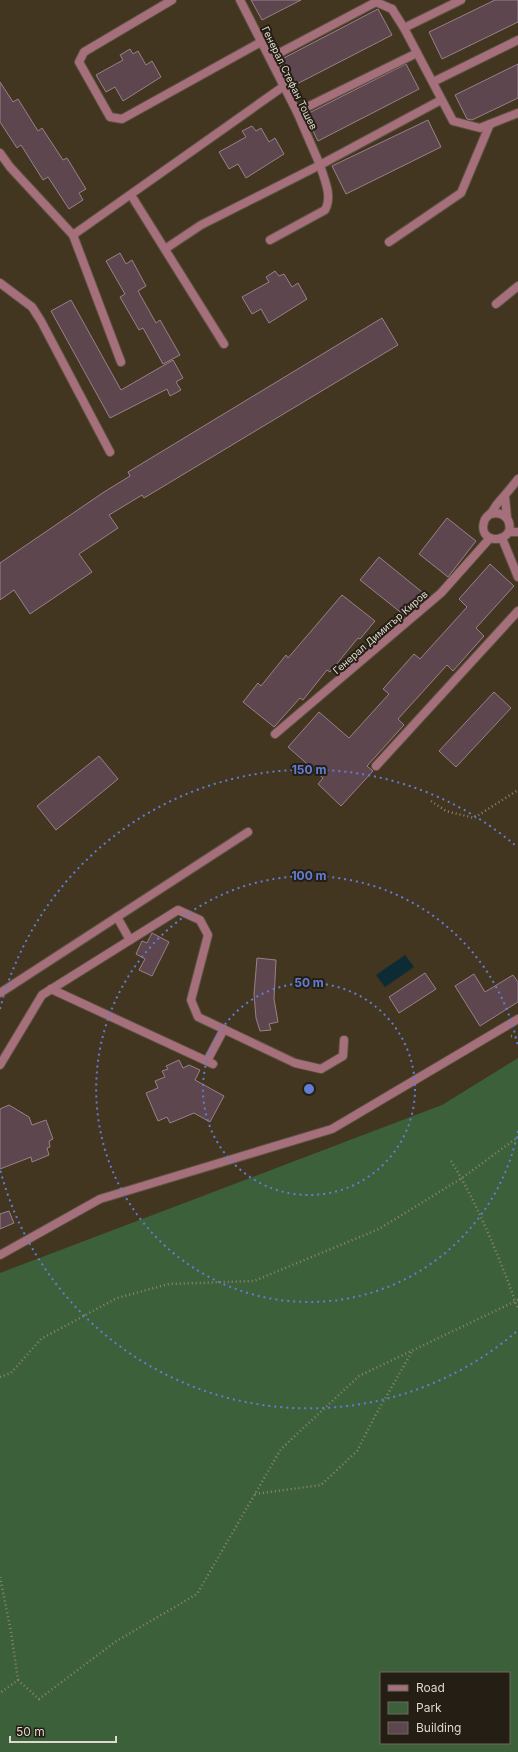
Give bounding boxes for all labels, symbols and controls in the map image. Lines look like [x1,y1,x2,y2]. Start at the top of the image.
street label: Генерал Стефан Тошев [260,24,320,132]
street label: Генерал Димитър Киров [330,587,430,676]
text: 150 m [292,762,326,777]
text: 100 m [291,868,327,883]
text: 50 m [294,975,324,990]
centre of rings [302,1082,316,1096]
legend [380,1672,510,1744]
text: Road [416,1680,445,1695]
text: Park [416,1700,442,1715]
scale bar [10,1718,116,1744]
text: Building [416,1720,461,1735]
text: 50 m [16,1724,45,1739]

